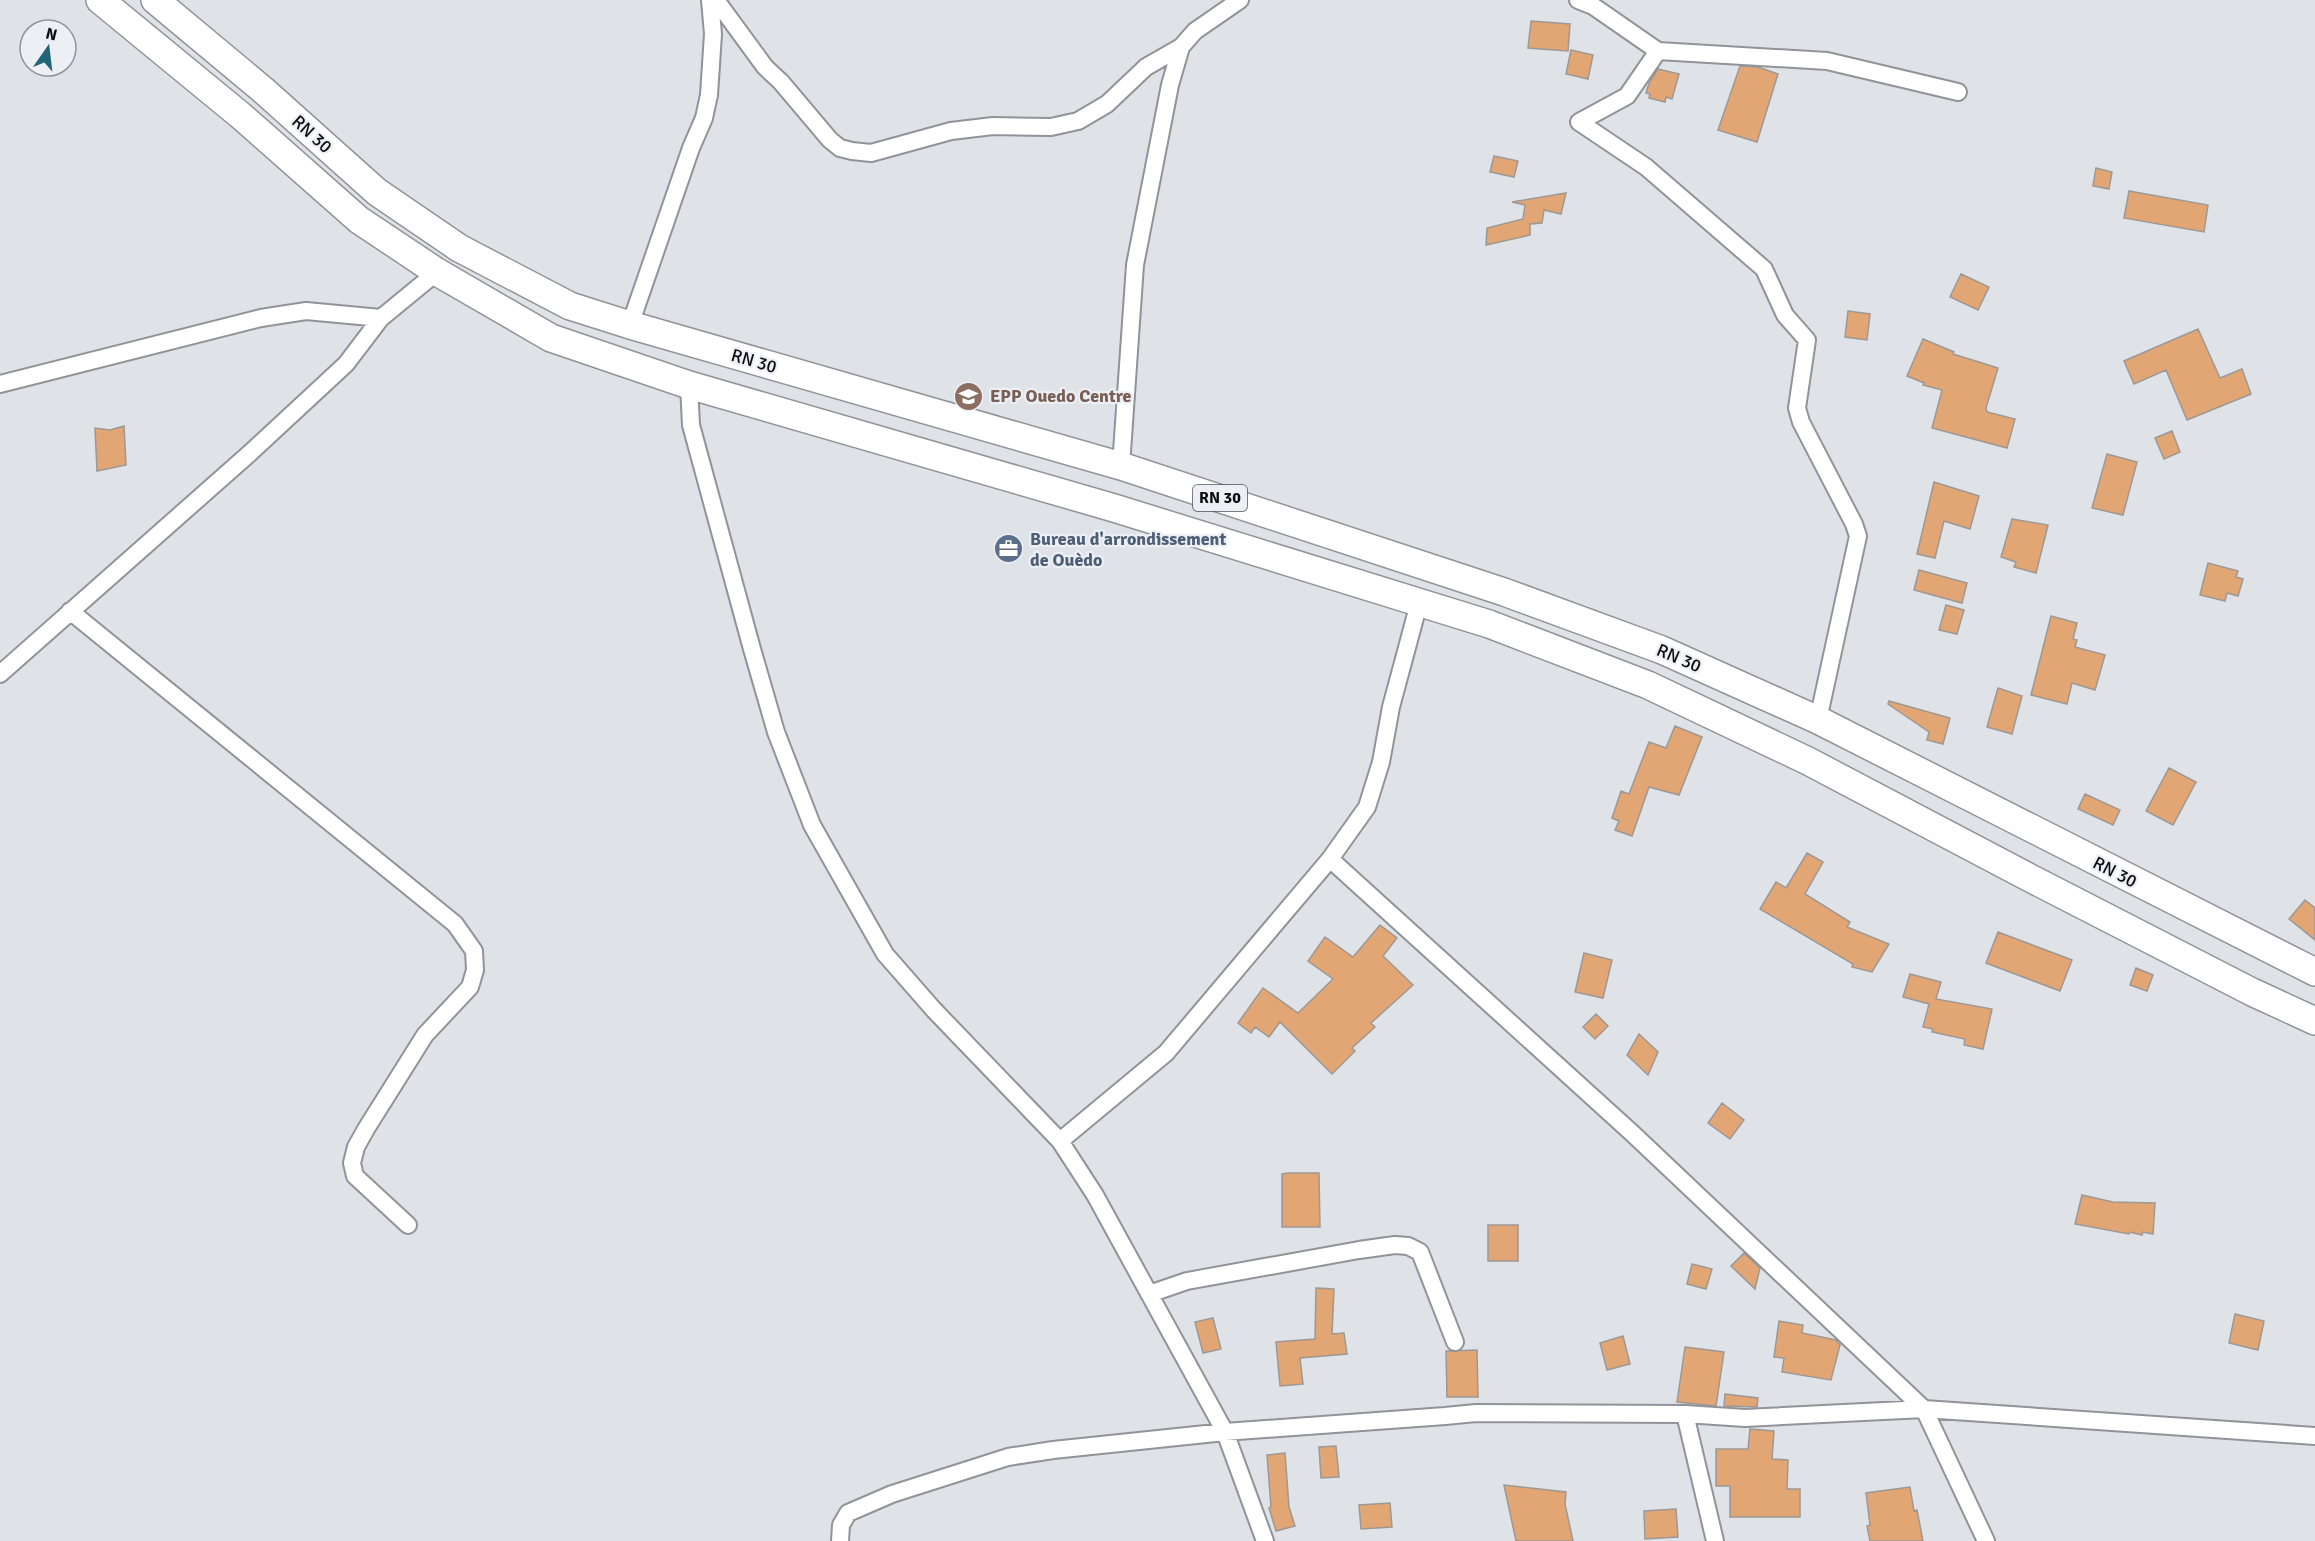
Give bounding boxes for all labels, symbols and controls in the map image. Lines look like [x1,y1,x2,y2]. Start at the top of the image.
north arrow [18,18,78,78]
text: N [44,23,59,45]
street label: RN 30 [287,110,337,158]
street label: RN 30 [729,344,779,378]
school or university icon: EPP Ouedo Centre [953,380,985,412]
place label: EPP Ouedo Centre [990,385,1132,407]
road number: RN 30 [1193,485,1247,511]
place label: Bureau d'arrondissement de Ouèdo [1030,528,1226,571]
office icon: Bureau d'arrondissement de Ouèdo [993,533,1025,565]
street label: RN 30 [1653,639,1705,677]
street label: RN 30 [2089,852,2141,892]

